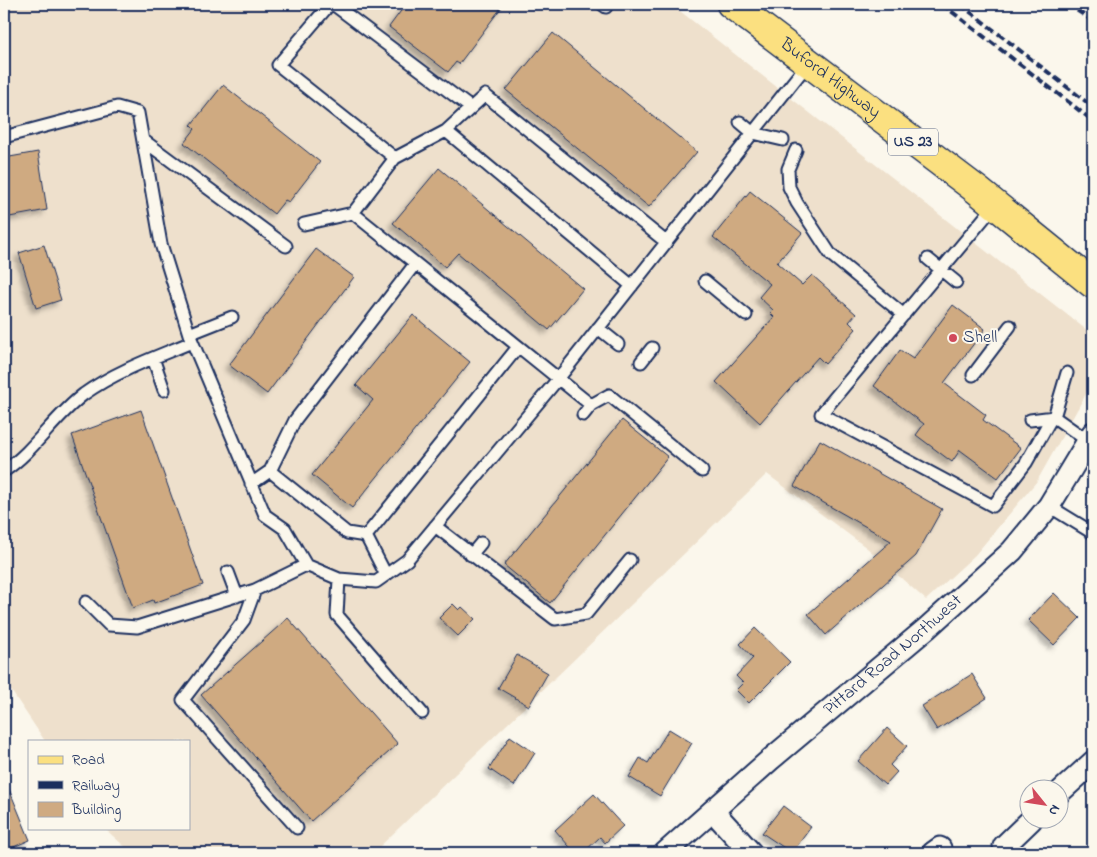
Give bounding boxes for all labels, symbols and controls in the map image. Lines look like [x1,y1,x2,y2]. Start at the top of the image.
street label: Buford Highway [773,31,886,125]
road number: US 23 [888,128,938,156]
place label: Shell [963,325,997,351]
marker: Shell [947,332,959,344]
street label: Pittard Road Northwest [818,589,969,722]
legend [28,740,190,830]
text: Road [72,749,105,771]
text: Railway [72,775,120,798]
north arrow [1020,780,1070,830]
text: Building [71,799,121,822]
text: N [1043,800,1065,819]

